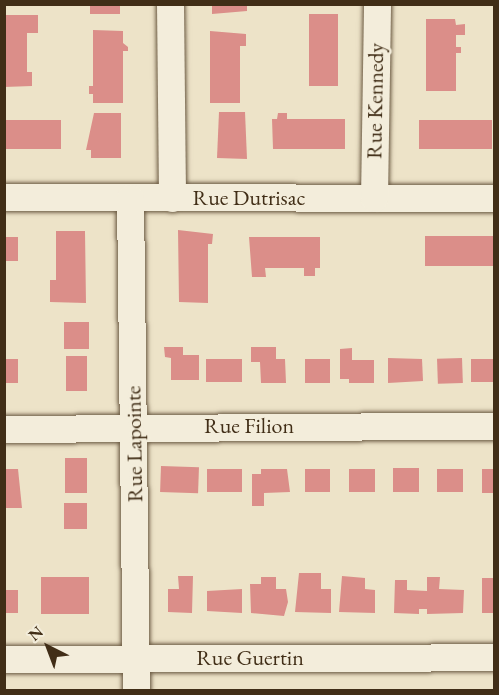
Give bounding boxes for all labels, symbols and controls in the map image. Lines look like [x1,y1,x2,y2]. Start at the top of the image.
street label: Rue Kennedy [361,43,389,159]
street label: Rue Dutrisac [193,185,305,211]
street label: Rue Lapointe [120,385,148,503]
street label: Rue Filion [204,413,294,439]
north arrow [18,617,78,677]
text: N [24,621,47,645]
street label: Rue Guertin [196,645,304,671]

